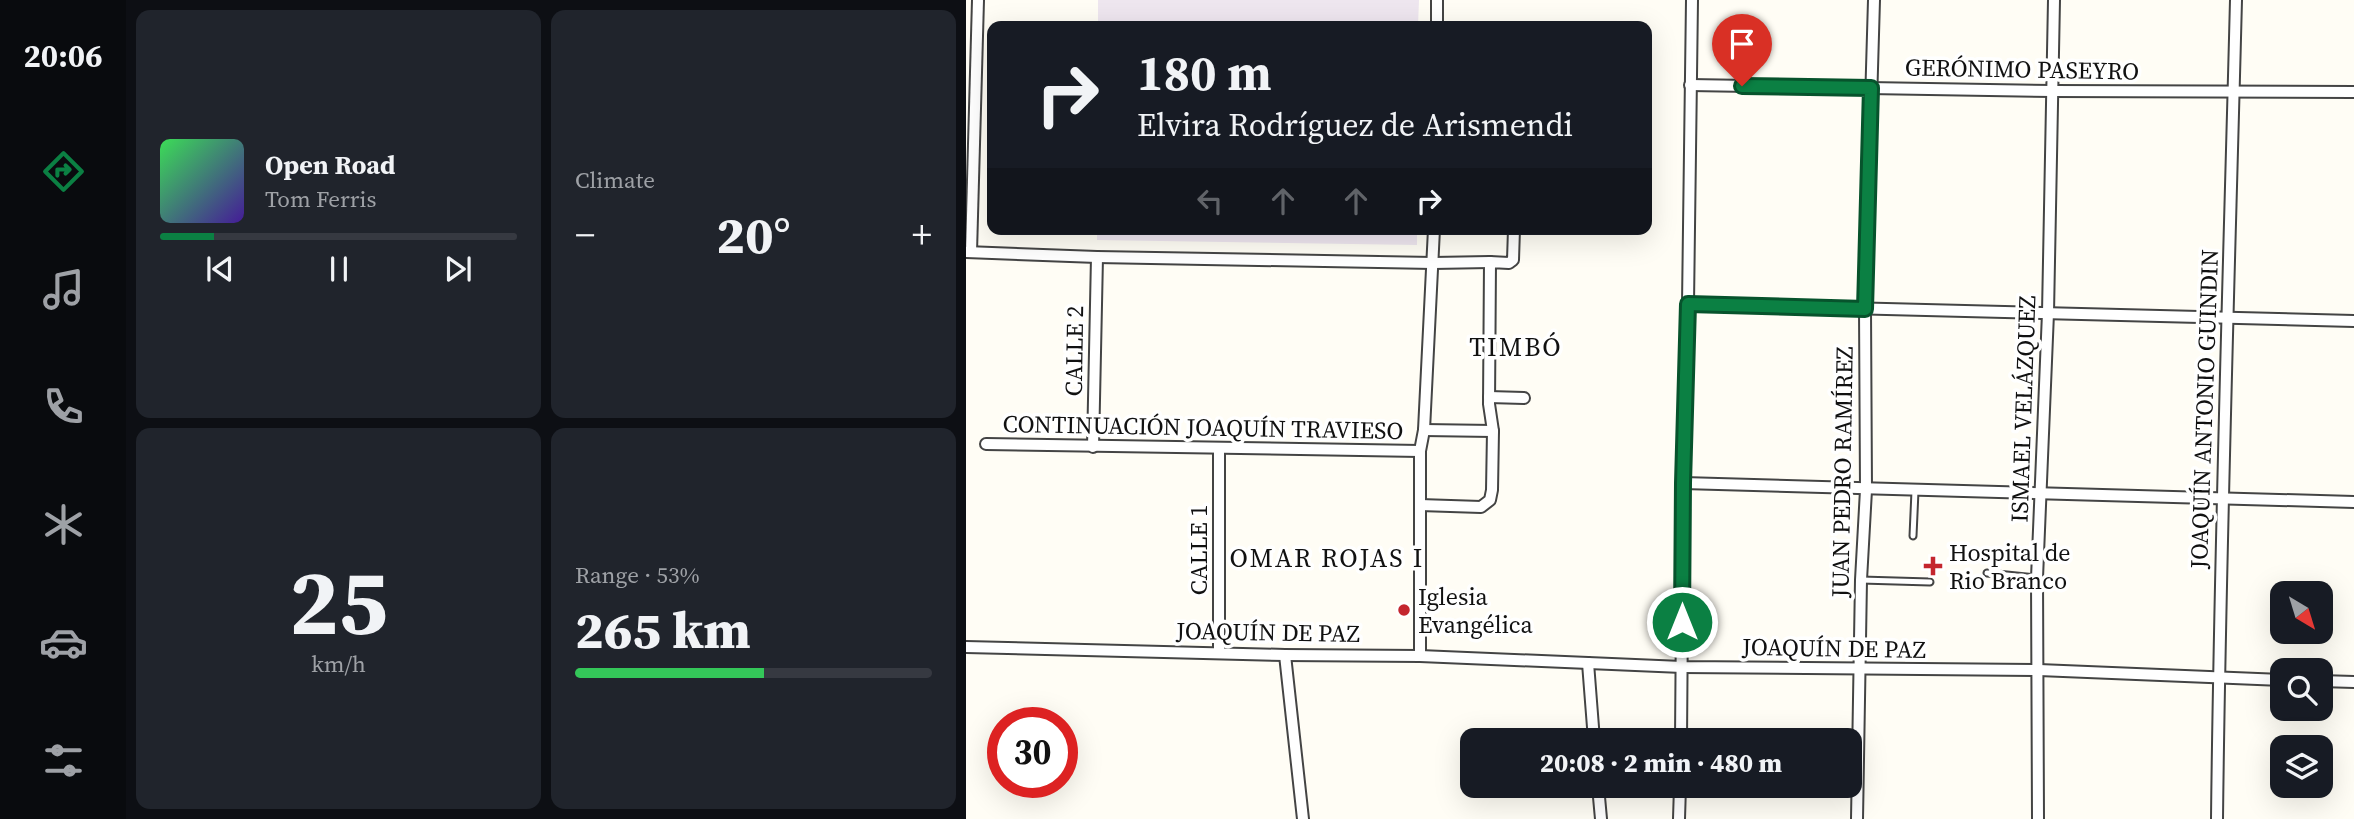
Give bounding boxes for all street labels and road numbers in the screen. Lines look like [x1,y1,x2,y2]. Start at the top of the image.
street label: GERÓNIMO PASEYRO [1905,50,2139,88]
street label: JOAQUÍN ANTONIO GUINDIN [2182,249,2226,570]
street label: ISMAEL VELÁZQUEZ [2003,295,2043,523]
street label: CALLE 2 [1057,305,1091,397]
street label: JUAN PEDRO RAMÍREZ [1823,346,1861,599]
street label: CONTINUACIÓN JOAQUÍN TRAVIESO [1002,407,1404,447]
street label: CALLE 1 [1182,505,1215,595]
street label: JOAQUÍN DE PAZ [1175,614,1360,650]
street label: JOAQUÍN DE PAZ [1741,630,1926,666]

